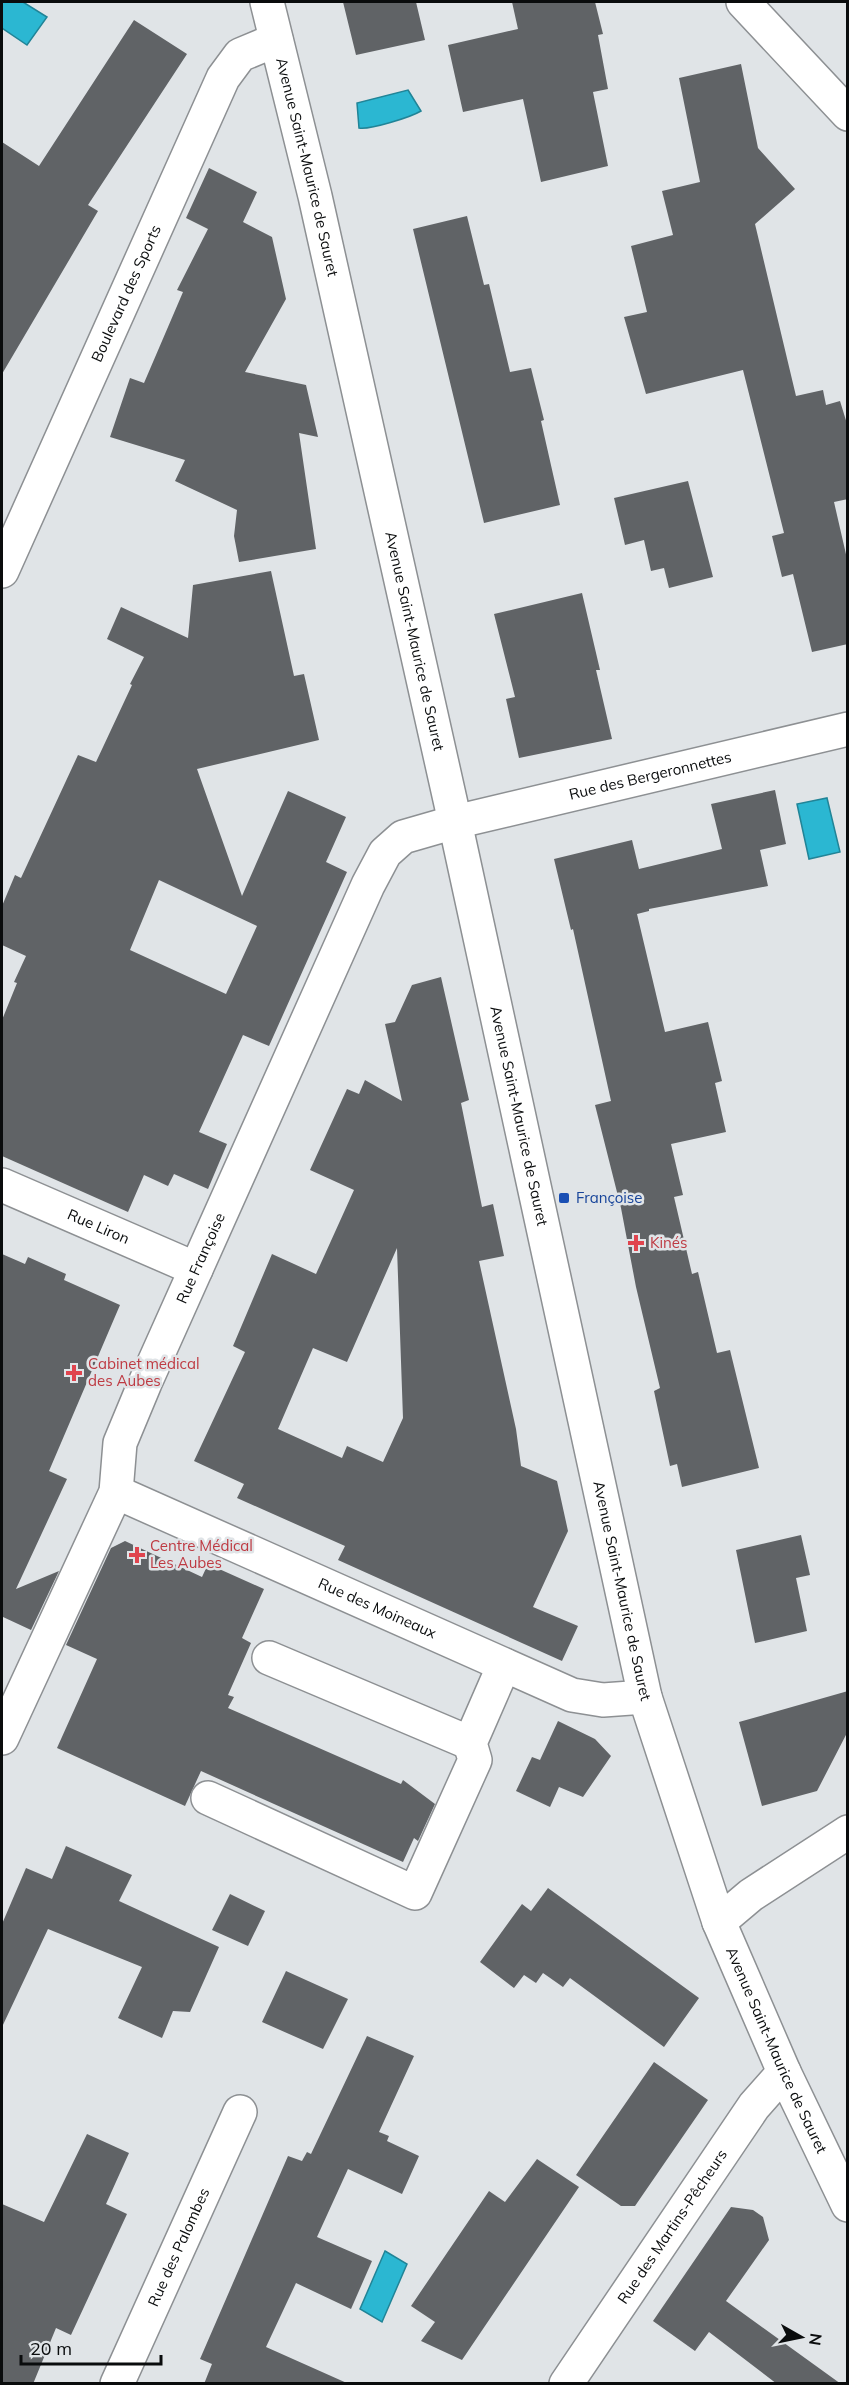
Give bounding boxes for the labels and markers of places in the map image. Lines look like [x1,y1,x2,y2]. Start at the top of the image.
place label: Françoise [576,1188,642,1207]
marker: Françoise [557,1191,571,1205]
place label: Kinés [650,1233,687,1252]
marker: Kinés [627,1234,645,1252]
place label: Cabinet médical des Aubes [88,1354,200,1390]
marker: Cabinet médical des Aubes [65,1364,83,1382]
place label: Centre Médical Les Aubes [150,1536,253,1572]
marker: Centre Médical Les Aubes [128,1546,146,1564]

